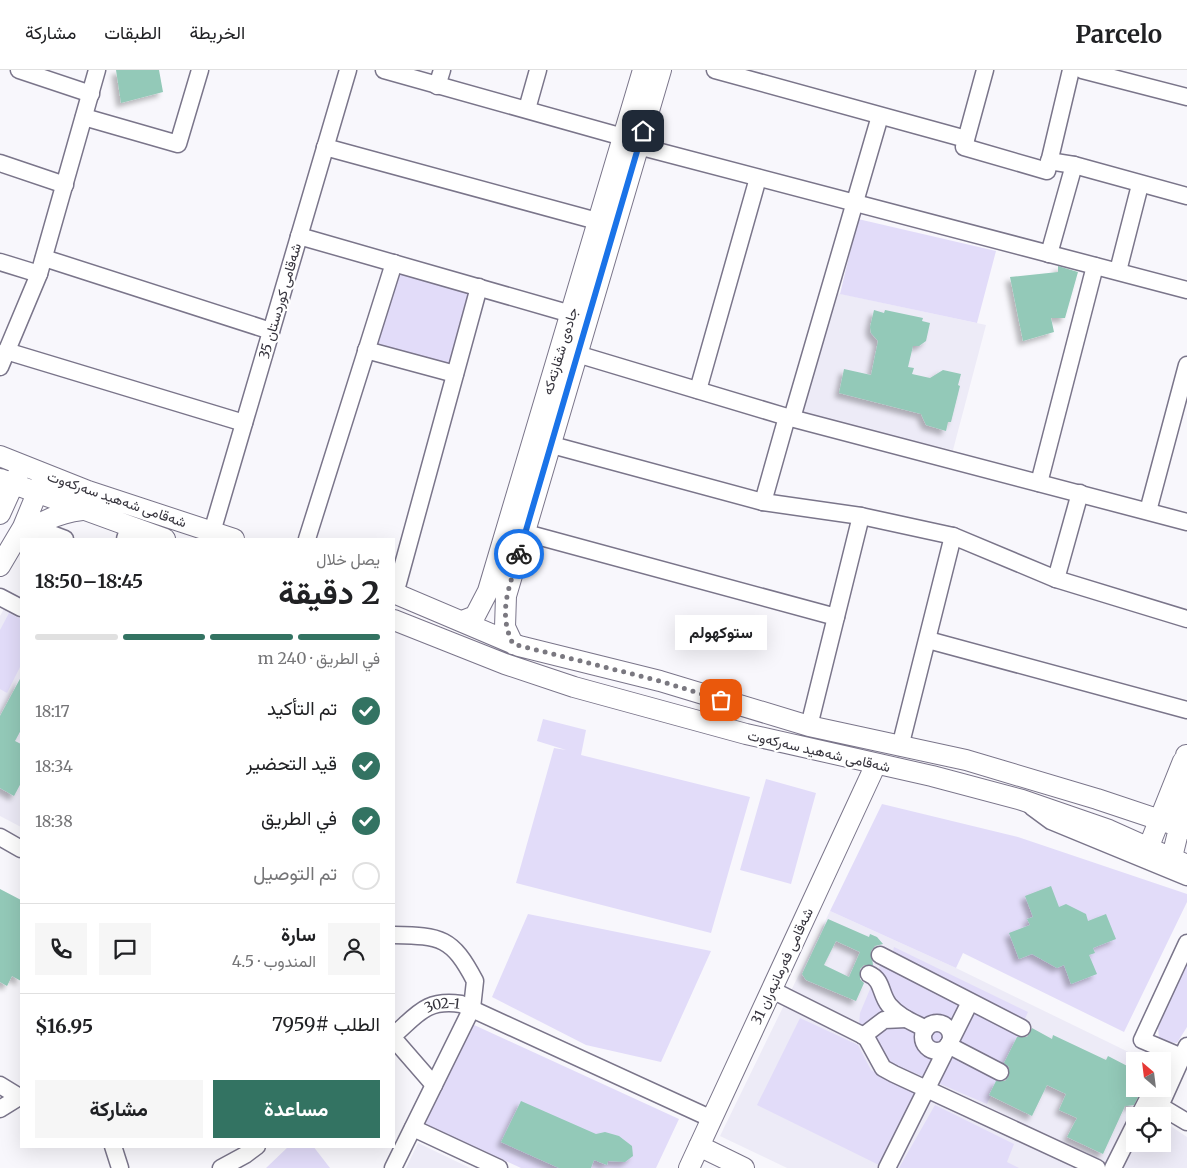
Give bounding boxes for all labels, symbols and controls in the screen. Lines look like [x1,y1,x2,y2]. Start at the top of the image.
text: Parcelo [1075,19,1162,50]
text: مشاركة [25,21,76,44]
text: الطبقات [104,21,161,44]
text: الخريطة [189,21,245,44]
pin [622,110,664,152]
icon: home [629,117,657,145]
street label: شەقامی کوردستان 35 [255,241,305,361]
street label: جادەی شقارتەکە [538,305,582,397]
street label: شەقامی شەهید سەرکەوت [45,467,189,531]
courier [494,529,544,579]
icon: bike [505,540,533,568]
text: يصل خلال [316,549,380,569]
text: 18:45–18:50 [35,569,143,593]
text: 2 دقيقة [278,573,380,613]
callout: ستوكهولم [675,615,767,650]
text: ستوكهولم [689,622,753,642]
text: في الطريق · 240 m [258,648,380,668]
pin [700,679,742,721]
icon: bag [707,686,735,714]
text: تم التأكيد [267,696,337,720]
icon: check [352,697,380,725]
text: 18:17 [35,701,70,721]
street label: شەقامی شەهید سەرکەوت [746,726,892,776]
text: قيد التحضير [246,751,337,775]
icon: check [352,752,380,780]
text: 18:34 [35,756,73,776]
text: في الطريق [261,806,337,830]
icon: check [352,807,380,835]
text: 18:38 [35,811,73,831]
text: تم التوصيل [253,861,337,885]
street label: شەقامی فەرمانبەران 31 [747,905,817,1027]
text: سارة [281,922,316,946]
button: phone [35,923,87,975]
button: chat [99,923,151,975]
button: person [328,923,380,975]
text: المندوب · 4.5 [232,951,316,971]
street label: 302-1 [421,994,461,1017]
text: الطلب #7959 [272,1012,380,1036]
text: $16.95 [35,1014,93,1038]
north arrow [1126,1052,1171,1098]
map controls [1126,1052,1171,1152]
button: مشاركة [35,1080,203,1138]
button: مساعدة [213,1080,380,1138]
button: locate [1126,1107,1171,1152]

